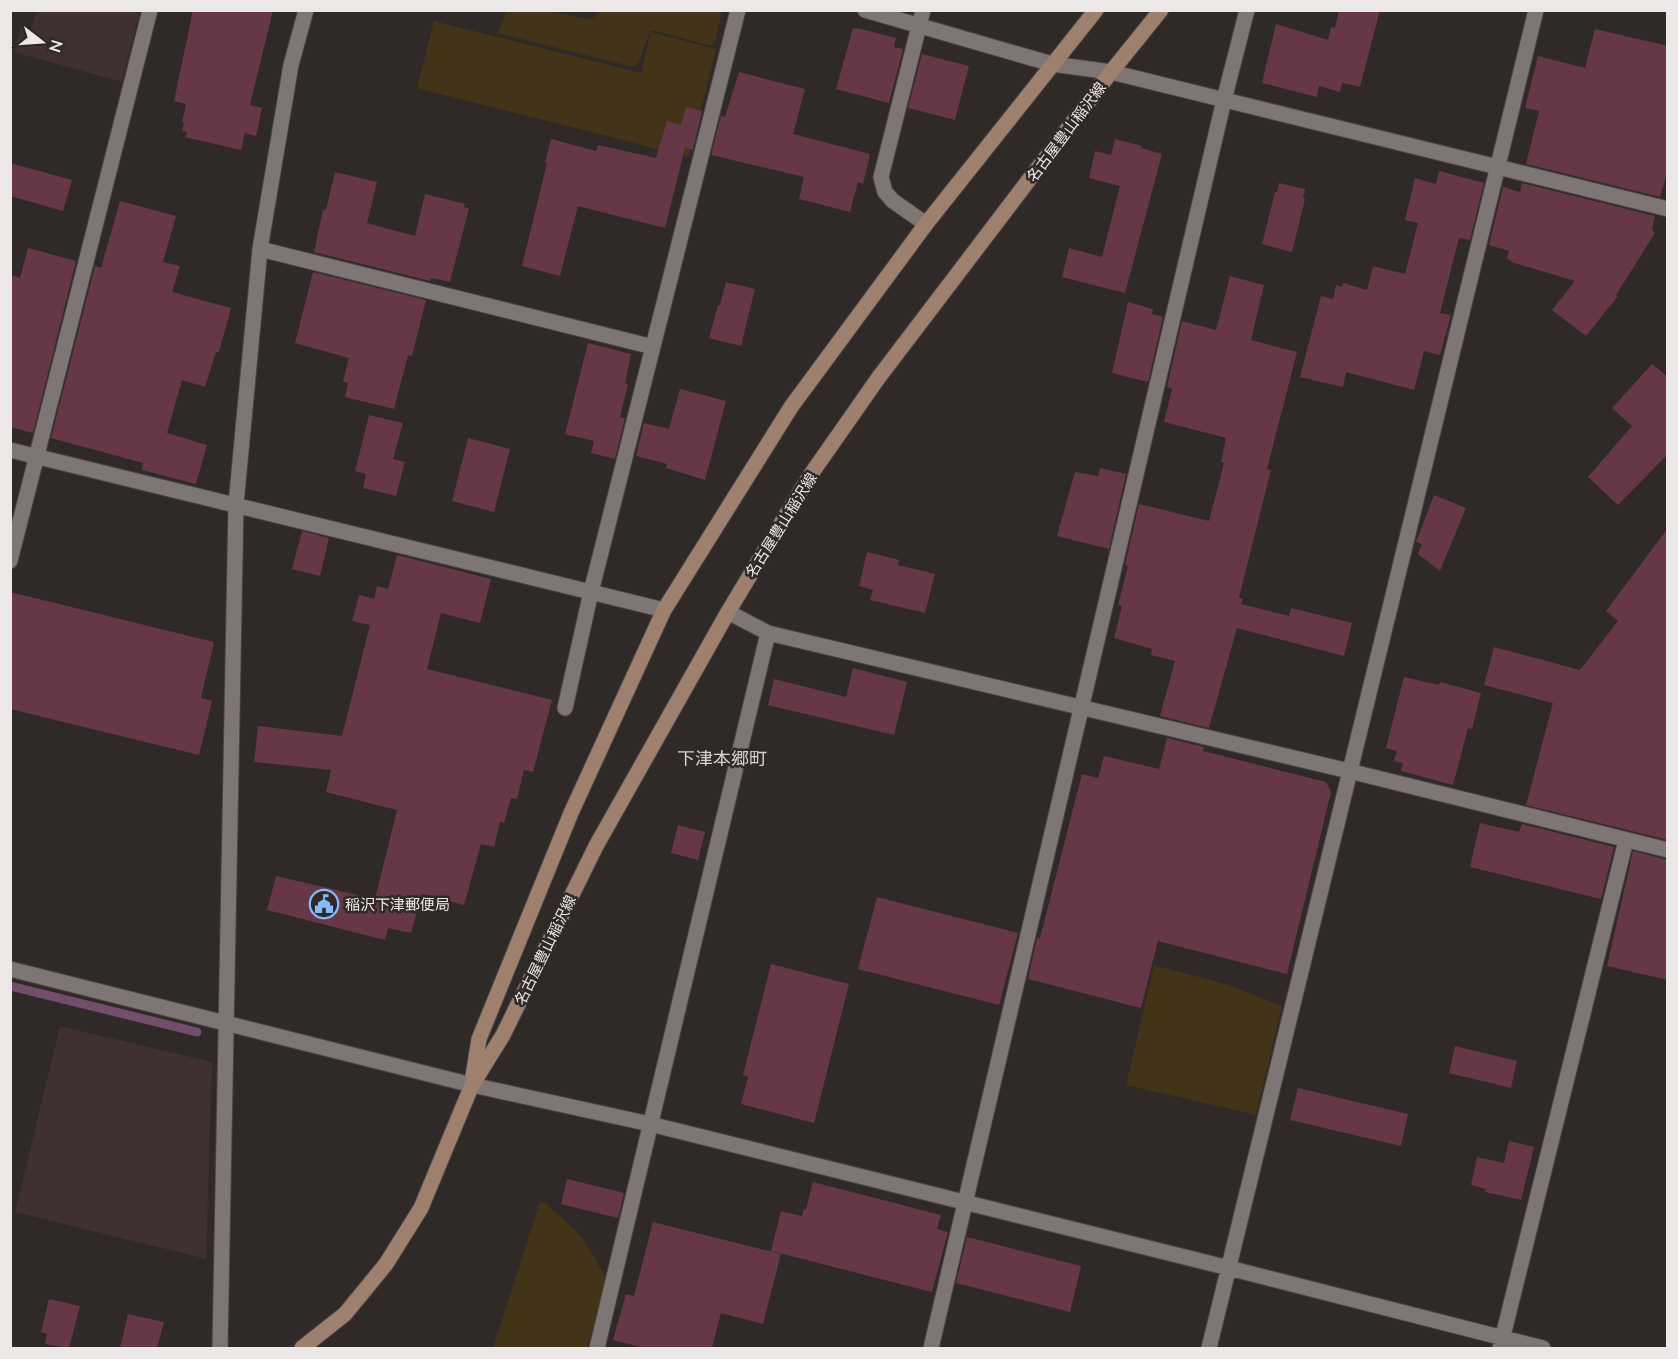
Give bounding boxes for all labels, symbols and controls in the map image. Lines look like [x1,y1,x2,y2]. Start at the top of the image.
north arrow [12,12,72,72]
text: N [45,38,68,55]
street label: 名古屋豊山稲沢線 [1022,78,1110,186]
street label: 名古屋豊山稲沢線 [741,469,821,581]
district label: 下津本郷町 [677,747,767,770]
public building icon: 稲沢下津郵便局 [308,888,340,920]
street label: 名古屋豊山稲沢線 [510,892,580,1008]
place label: 稲沢下津郵便局 [345,895,450,914]

